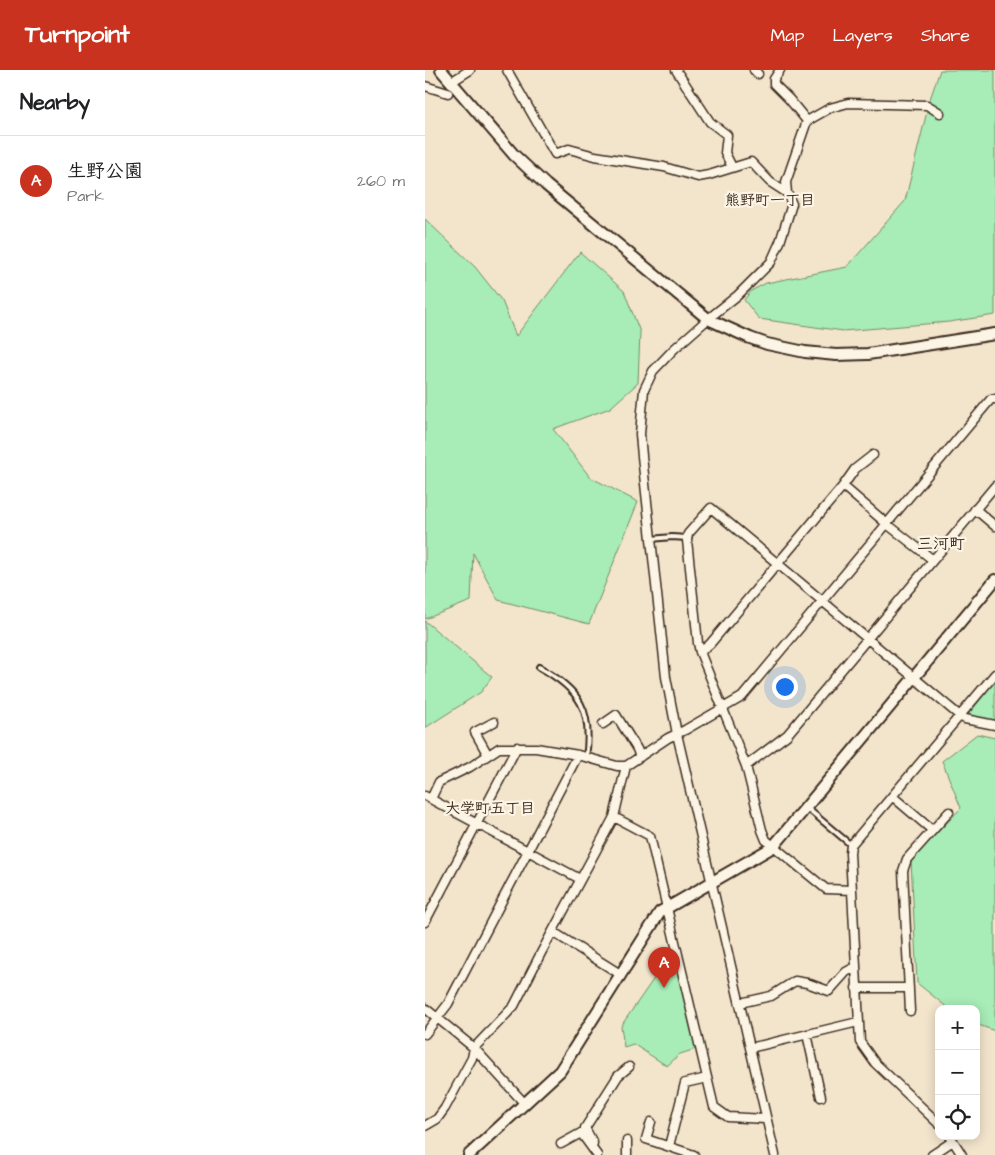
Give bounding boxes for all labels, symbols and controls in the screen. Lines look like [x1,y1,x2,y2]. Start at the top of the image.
text: Turnpoint [25,18,130,52]
text: Map [770,23,804,48]
text: Layers [832,23,893,48]
text: Share [921,23,970,48]
text: Nearby [20,88,90,117]
text: 生野公園 [67,158,143,185]
text: A [31,170,41,192]
text: 260 m [357,170,405,192]
text: Park [67,185,104,207]
district label: 熊野町一丁目 [725,190,815,211]
district label: 三河町 [917,533,965,555]
your location [772,674,798,700]
district label: 大学町五丁目 [445,798,535,819]
pin: A [648,947,680,988]
map controls [935,1005,980,1140]
button: + [935,1005,980,1050]
button: − [935,1050,980,1095]
button: locate [935,1095,980,1140]

